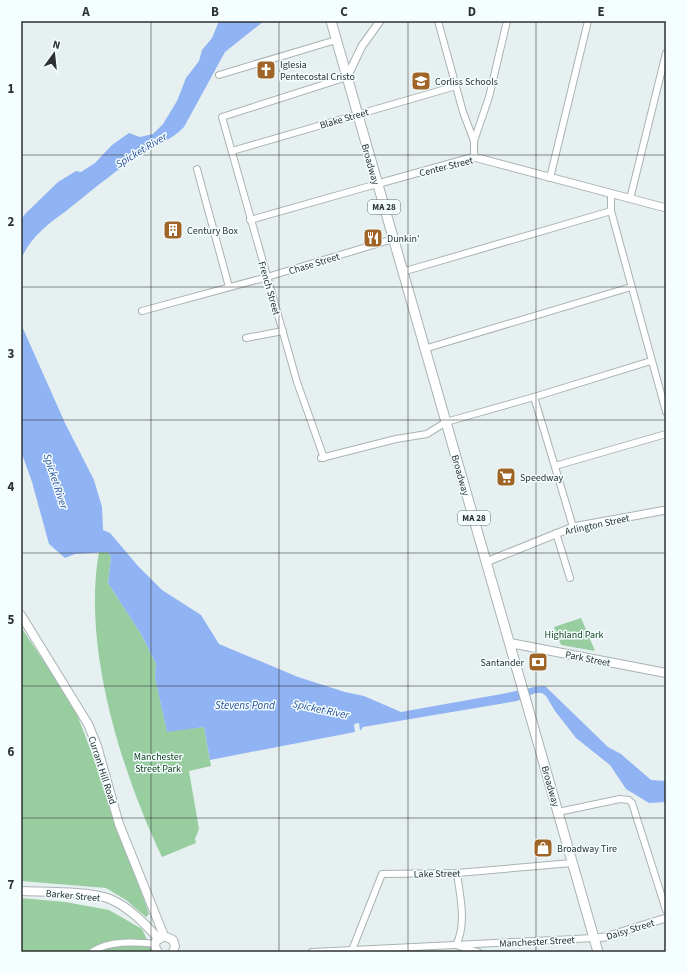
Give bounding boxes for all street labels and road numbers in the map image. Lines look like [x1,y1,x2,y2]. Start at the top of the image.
street label: Blake Street [318,105,371,133]
street label: Broadway [358,142,383,187]
street label: Center Street [418,153,475,180]
road number: MA 28 [368,200,400,214]
street label: Chase Street [287,249,342,278]
street label: French Street [255,260,284,318]
street label: Broadway [448,453,473,498]
road number: MA 28 [458,511,490,525]
street label: Arlington Street [564,511,631,539]
street label: Park Street [564,648,612,670]
street label: Currant Hill Road [84,734,120,806]
street label: Broadway [538,764,563,809]
street label: Lake Street [414,867,461,881]
street label: Barker Street [45,887,101,905]
street label: Daisy Street [605,916,657,944]
street label: Manchester Street [499,933,576,951]

